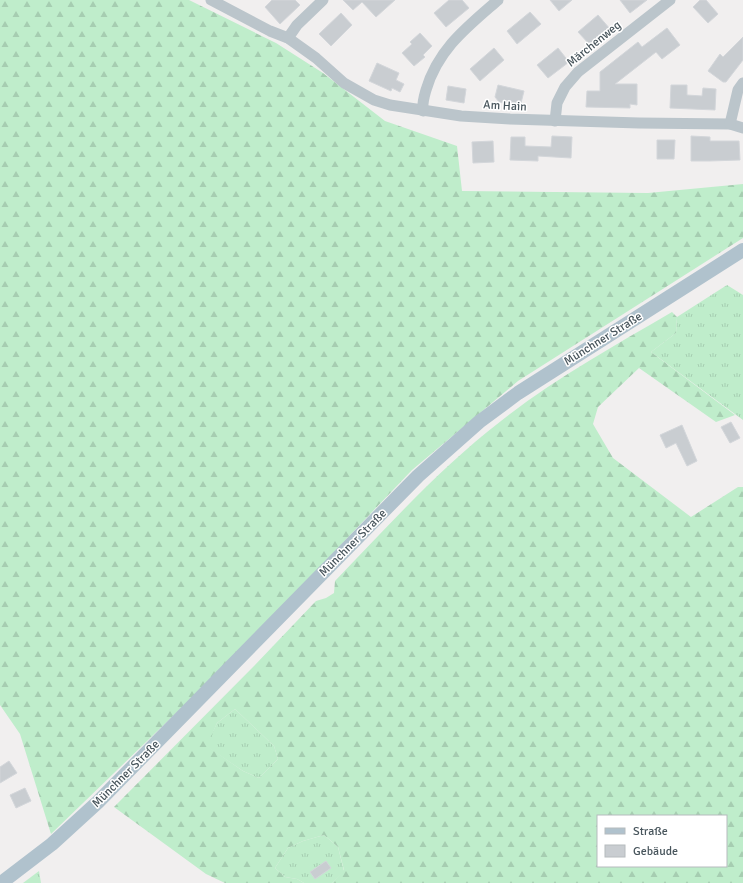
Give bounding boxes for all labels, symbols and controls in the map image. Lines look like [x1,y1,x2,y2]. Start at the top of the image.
street label: Märchenweg [564,18,624,70]
street label: Am Hain [483,97,527,115]
street label: Münchner Straße [561,309,645,369]
street label: Münchner Straße [316,506,390,580]
street label: Münchner Straße [89,737,163,811]
legend [597,815,727,867]
text: Straße [633,824,668,839]
text: Gebäude [633,844,678,859]

